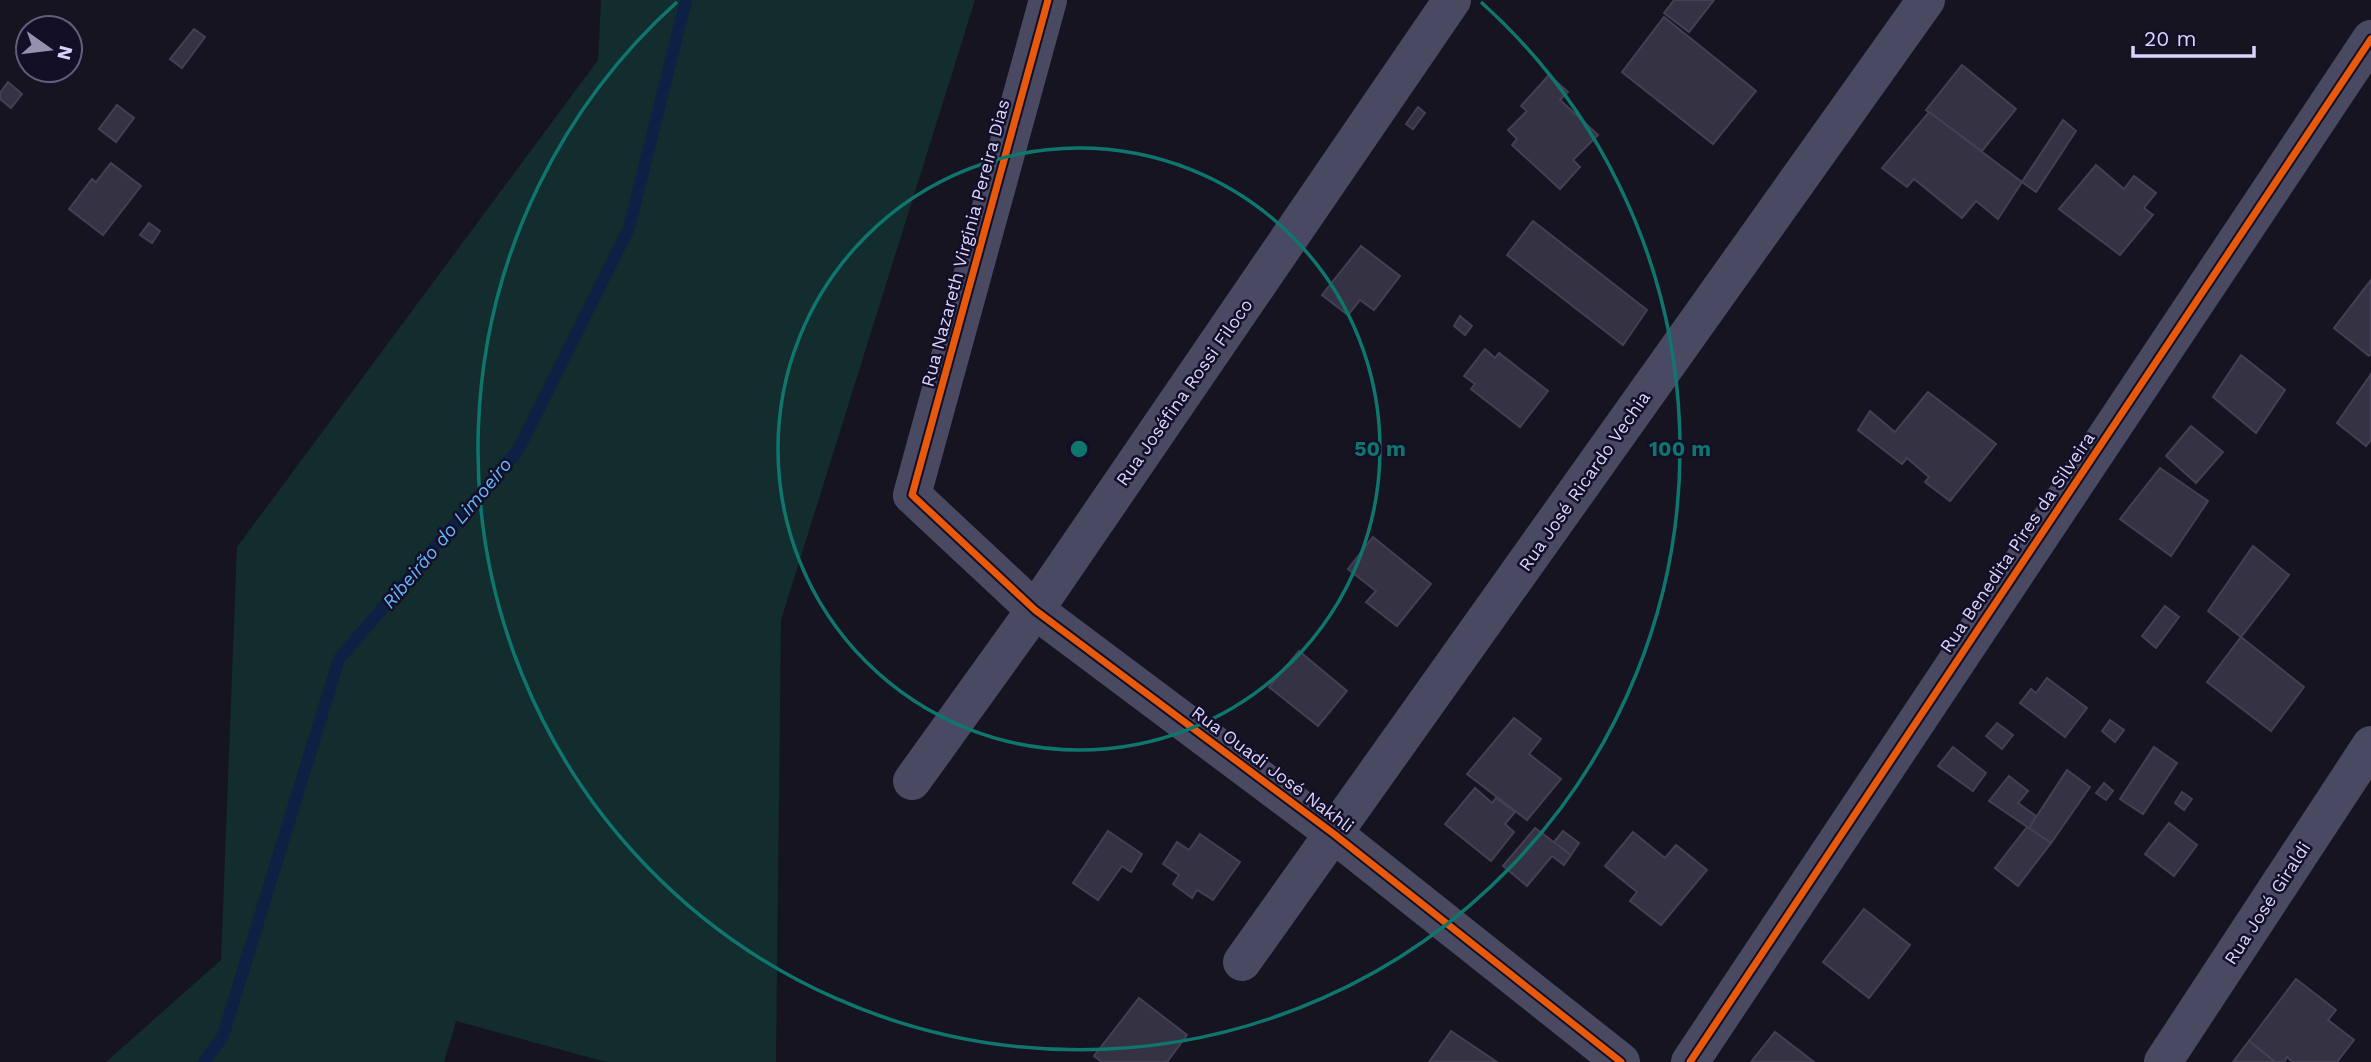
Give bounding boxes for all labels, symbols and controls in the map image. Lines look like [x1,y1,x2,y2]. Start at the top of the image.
north arrow [14,14,84,84]
scale bar [2133,14,2254,58]
text: 20 m [2144,26,2196,51]
text: N [52,43,78,63]
street label: Rua Nazareth Virginia Pereira Dias [916,97,1014,389]
street label: Rua Joséfina Rossi Filoco [1111,295,1257,489]
street label: Rua José Ricardo Vechia [1514,387,1654,575]
street label: Rua Benedita Pires da Silveira [1935,428,2099,656]
text: 50 m [1354,436,1406,461]
text: 100 m [1649,436,1711,461]
centre of rings [1067,437,1091,461]
water label: Ribeirão do Limoeiro [377,453,517,613]
street label: Rua Ouadi José Nakhli [1188,701,1358,837]
street label: Rua José Giraldi [2220,838,2314,968]

